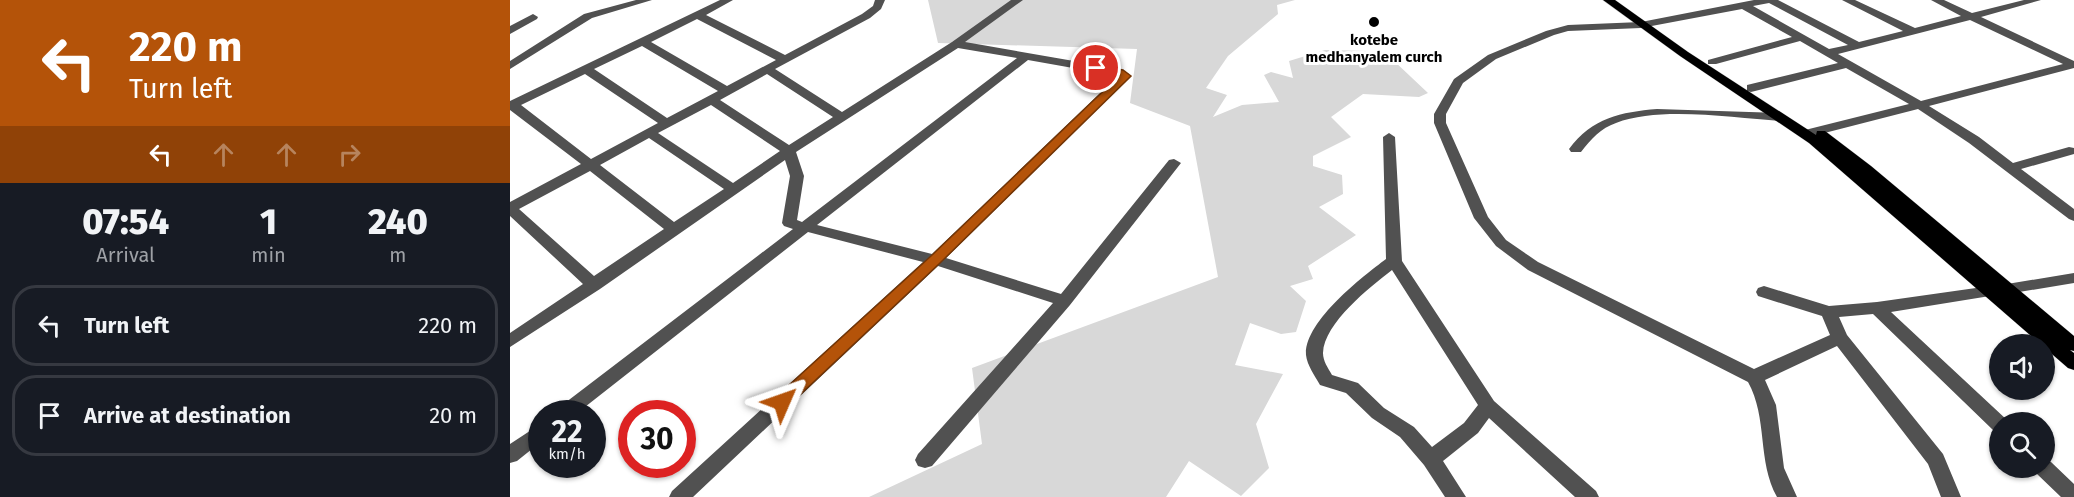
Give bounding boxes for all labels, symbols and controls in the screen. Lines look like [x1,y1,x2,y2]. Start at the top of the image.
marker: kotebe medhanyalem curch [1367,15,1381,29]
text: 220 m [129,22,242,72]
icon: left [30,24,108,102]
place label: kotebe medhanyalem curch [1306,31,1442,66]
pin [1070,42,1121,93]
icon: arrive [1079,51,1112,84]
text: Turn left [129,73,232,105]
icon: left [144,138,177,171]
icon: ahead [207,138,240,171]
icon: ahead [270,138,303,171]
icon: right [333,138,366,171]
text: 07:54 [82,200,169,244]
text: 1 [260,200,277,244]
text: 240 [368,200,428,244]
text: Arrival [96,243,155,267]
text: min [251,243,286,267]
text: m [389,243,406,267]
icon: left [33,309,66,342]
text: Turn left [84,312,169,339]
text: 220 m [418,312,477,339]
map controls [1989,334,2055,478]
button: sound [1989,334,2055,400]
position arrow [750,370,814,434]
icon: arrive [33,399,66,432]
speed limit sign: 30 [618,400,696,478]
text: Arrive at destination [84,402,291,429]
text: 20 m [429,402,477,429]
button: search [1989,412,2055,478]
text: 22 [551,414,583,450]
text: km/h [548,445,586,463]

